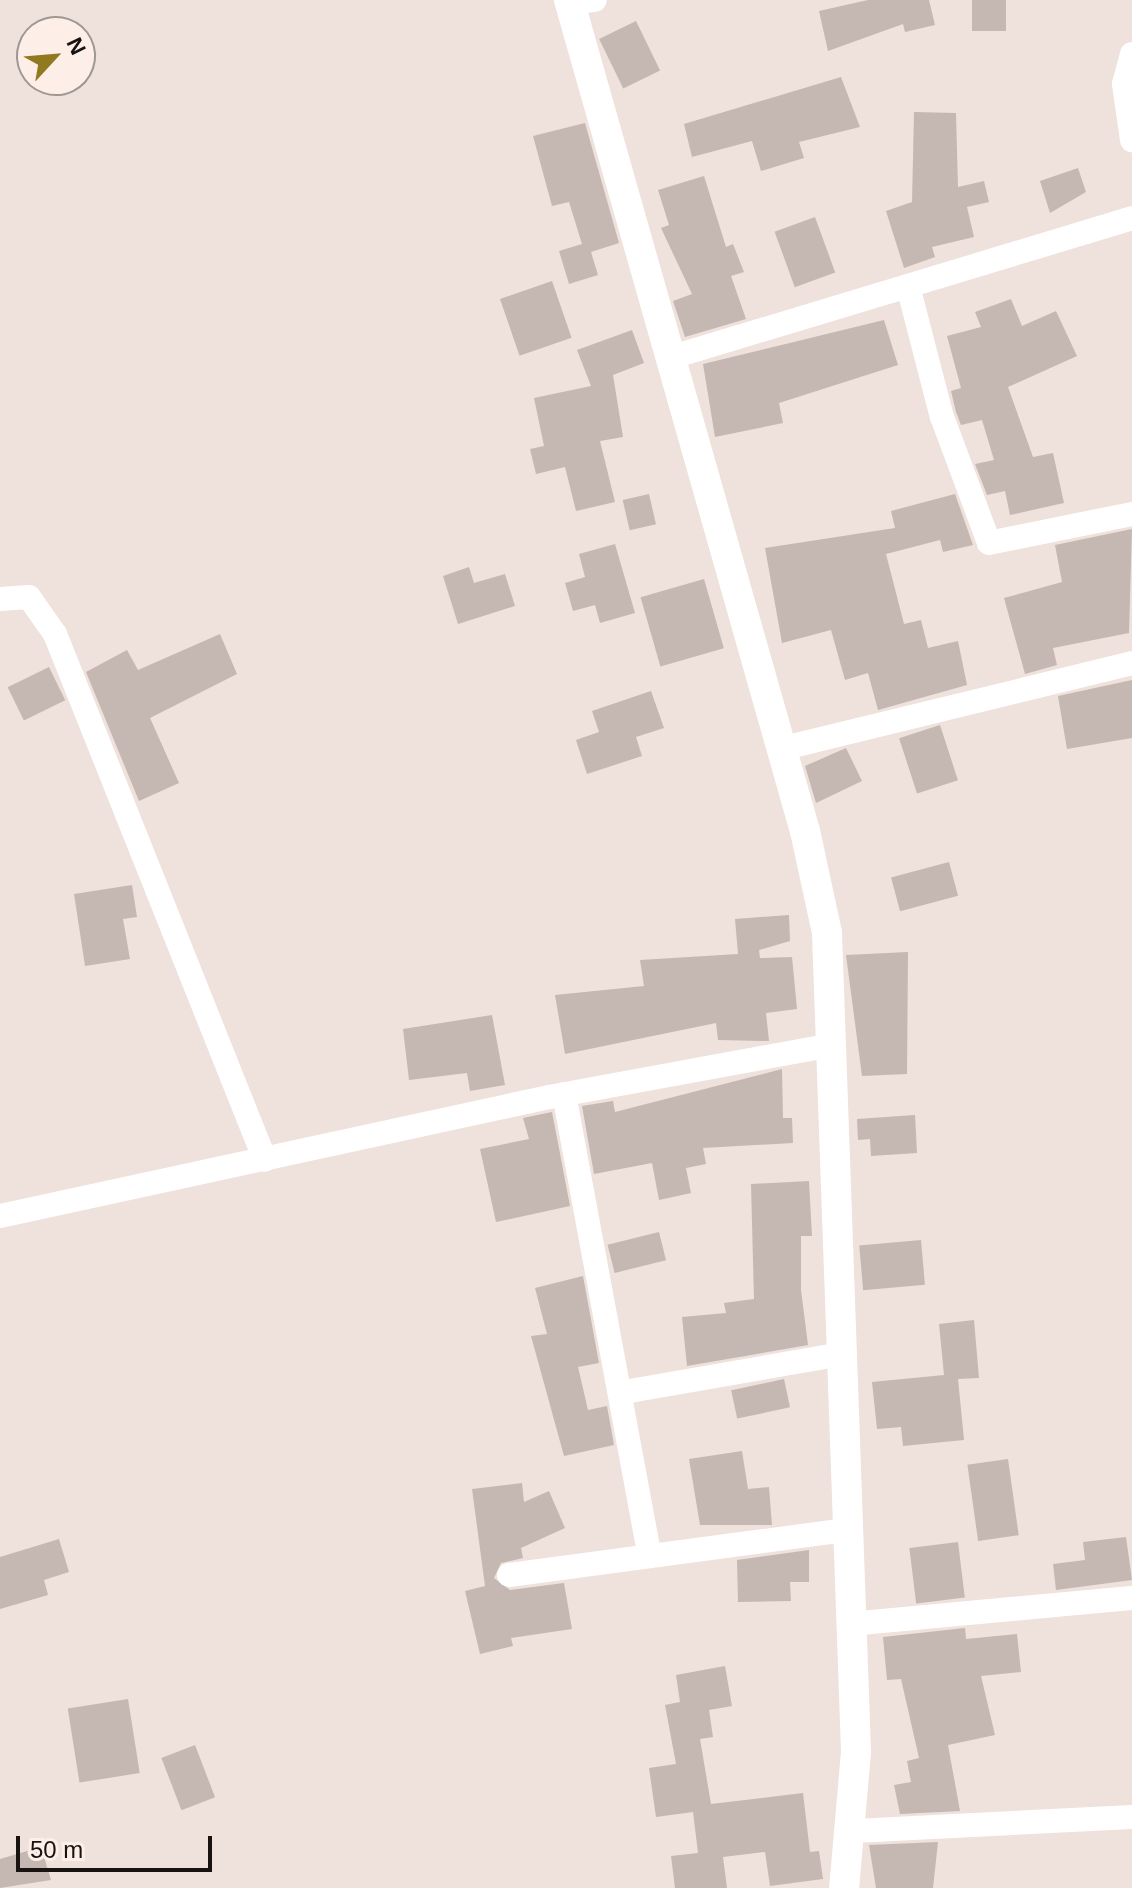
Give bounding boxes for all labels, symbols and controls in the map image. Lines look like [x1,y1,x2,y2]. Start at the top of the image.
north arrow [16,16,96,96]
text: N [62,34,91,59]
scale bar [20,1820,216,1870]
text: 50 m [30,1836,83,1863]

